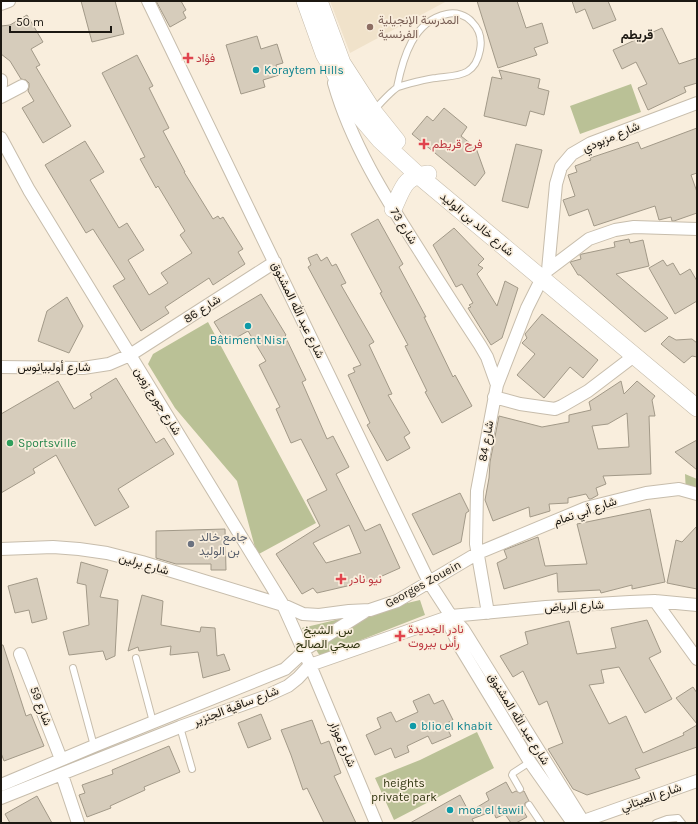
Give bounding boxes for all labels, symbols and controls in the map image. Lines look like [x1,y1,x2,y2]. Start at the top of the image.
scale bar [10,8,111,34]
place label: المدرسة الإنجيلية الفرنسية [378,13,459,42]
text: 50 m [16,15,44,29]
marker: المدرسة الإنجيلية الفرنسية [365,22,375,32]
district label: قريطم [621,27,653,43]
place label: فؤاد [196,51,215,66]
marker: فؤاد [183,53,193,63]
place label: Koraytem Hills [264,63,344,77]
marker: Koraytem Hills [251,65,261,75]
street label: شارع مزبودي [580,119,643,158]
place label: فرح قريطم [432,137,483,153]
marker: فرح قريطم [419,139,429,149]
street label: شارع خالد بن الوليد [436,189,517,260]
street label: شارع 73 [386,205,420,248]
street label: شارع عبد الله المشنوق [267,260,327,361]
street label: شارع 86 [181,292,224,328]
marker: Bâtiment Nisr [243,321,253,331]
place label: Bâtiment Nisr [210,333,287,347]
street label: شارع أولبيانوس [17,360,91,376]
street label: شارع جورج زوين [130,364,184,439]
street label: شارع 84 [476,420,498,463]
place label: Sportsville [18,436,76,450]
marker: Sportsville [5,438,15,448]
street label: شارع أبي تمام [552,494,619,531]
place label: جامع خالد بن الوليد [199,530,248,559]
marker: جامع خالد بن الوليد [186,539,196,549]
street label: شارع برلين [117,550,171,580]
street label: Georges Zouein [383,557,463,611]
place label: نيو نادر [348,572,382,587]
marker: نيو نادر [336,574,346,584]
street label: شارع الرياض [544,597,604,617]
place label: نادر الجديدة رأس بيروت [408,622,464,651]
park label: س. الشيخ صبحي الصالح [296,623,360,654]
marker: نادر الجديدة رأس بيروت [395,631,405,641]
street label: شارع عبد الله المشنوق [483,671,553,769]
street label: شارع ساقية الجنزير [190,683,281,731]
street label: شارع 59 [25,684,55,728]
street label: شارع موزار [325,718,359,770]
place label: blio el khabit [421,719,493,733]
marker: blio el khabit [408,721,418,731]
park label: heights private park [371,776,437,804]
street label: شارع العيتاني [619,780,684,817]
place label: moe el tawil [458,803,524,817]
marker: moe el tawil [445,805,455,815]

